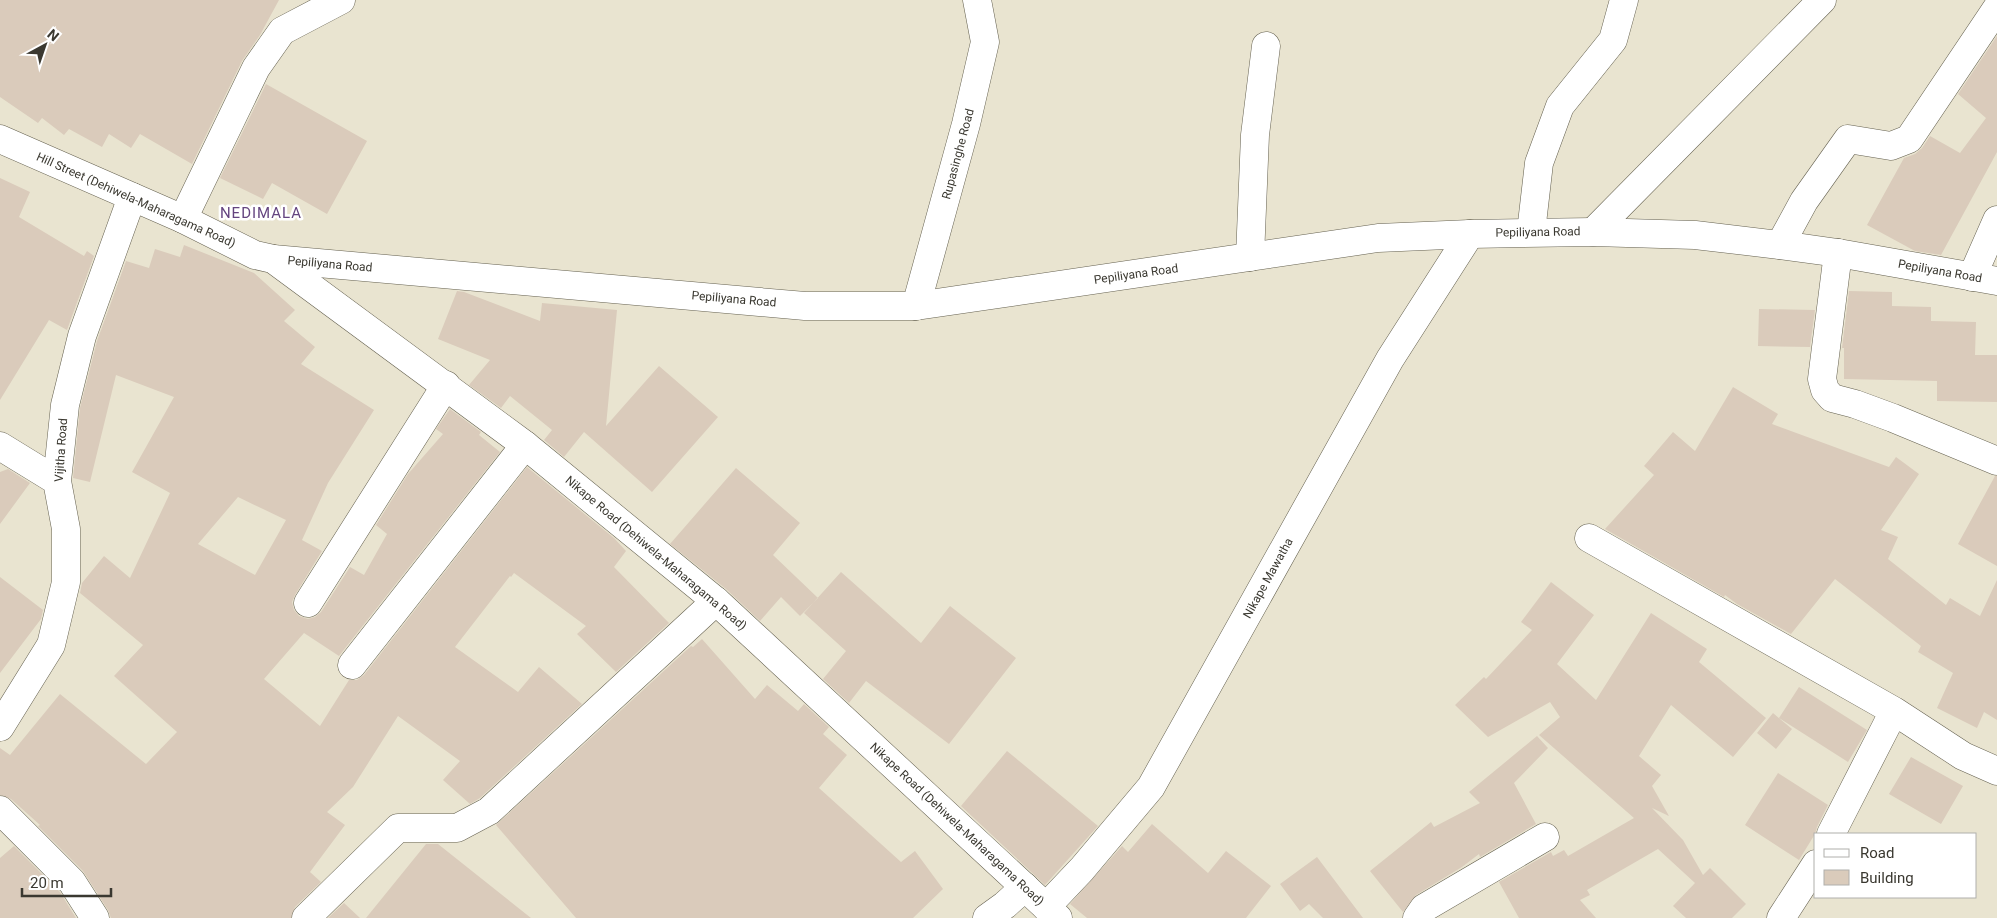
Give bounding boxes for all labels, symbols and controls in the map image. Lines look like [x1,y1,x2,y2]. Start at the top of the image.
north arrow [20,20,70,70]
text: N [44,26,62,44]
street label: Rupasinghe Road [939,107,977,201]
street label: Hill Street (Dehiwela-Maharagama Road) [34,150,238,250]
district label: NEDIMALA [220,204,302,222]
street label: Pepiliyana Road [1495,224,1581,240]
street label: Pepiliyana Road [287,253,373,275]
street label: Pepiliyana Road [1897,257,1983,285]
street label: Pepiliyana Road [1093,261,1179,287]
street label: Pepiliyana Road [691,288,777,310]
street label: Vijitha Road [52,418,70,482]
street label: Nikape Road (Dehiwela-Maharagama Road) [563,473,749,633]
street label: Nikape Mawatha [1240,535,1296,621]
street label: Nikape Road (Dehiwela-Maharagama Road) [867,740,1047,908]
legend [1814,833,1977,898]
text: Road [1860,844,1894,862]
scale bar [22,866,111,898]
text: Building [1860,869,1914,887]
text: 20 m [30,874,64,892]

